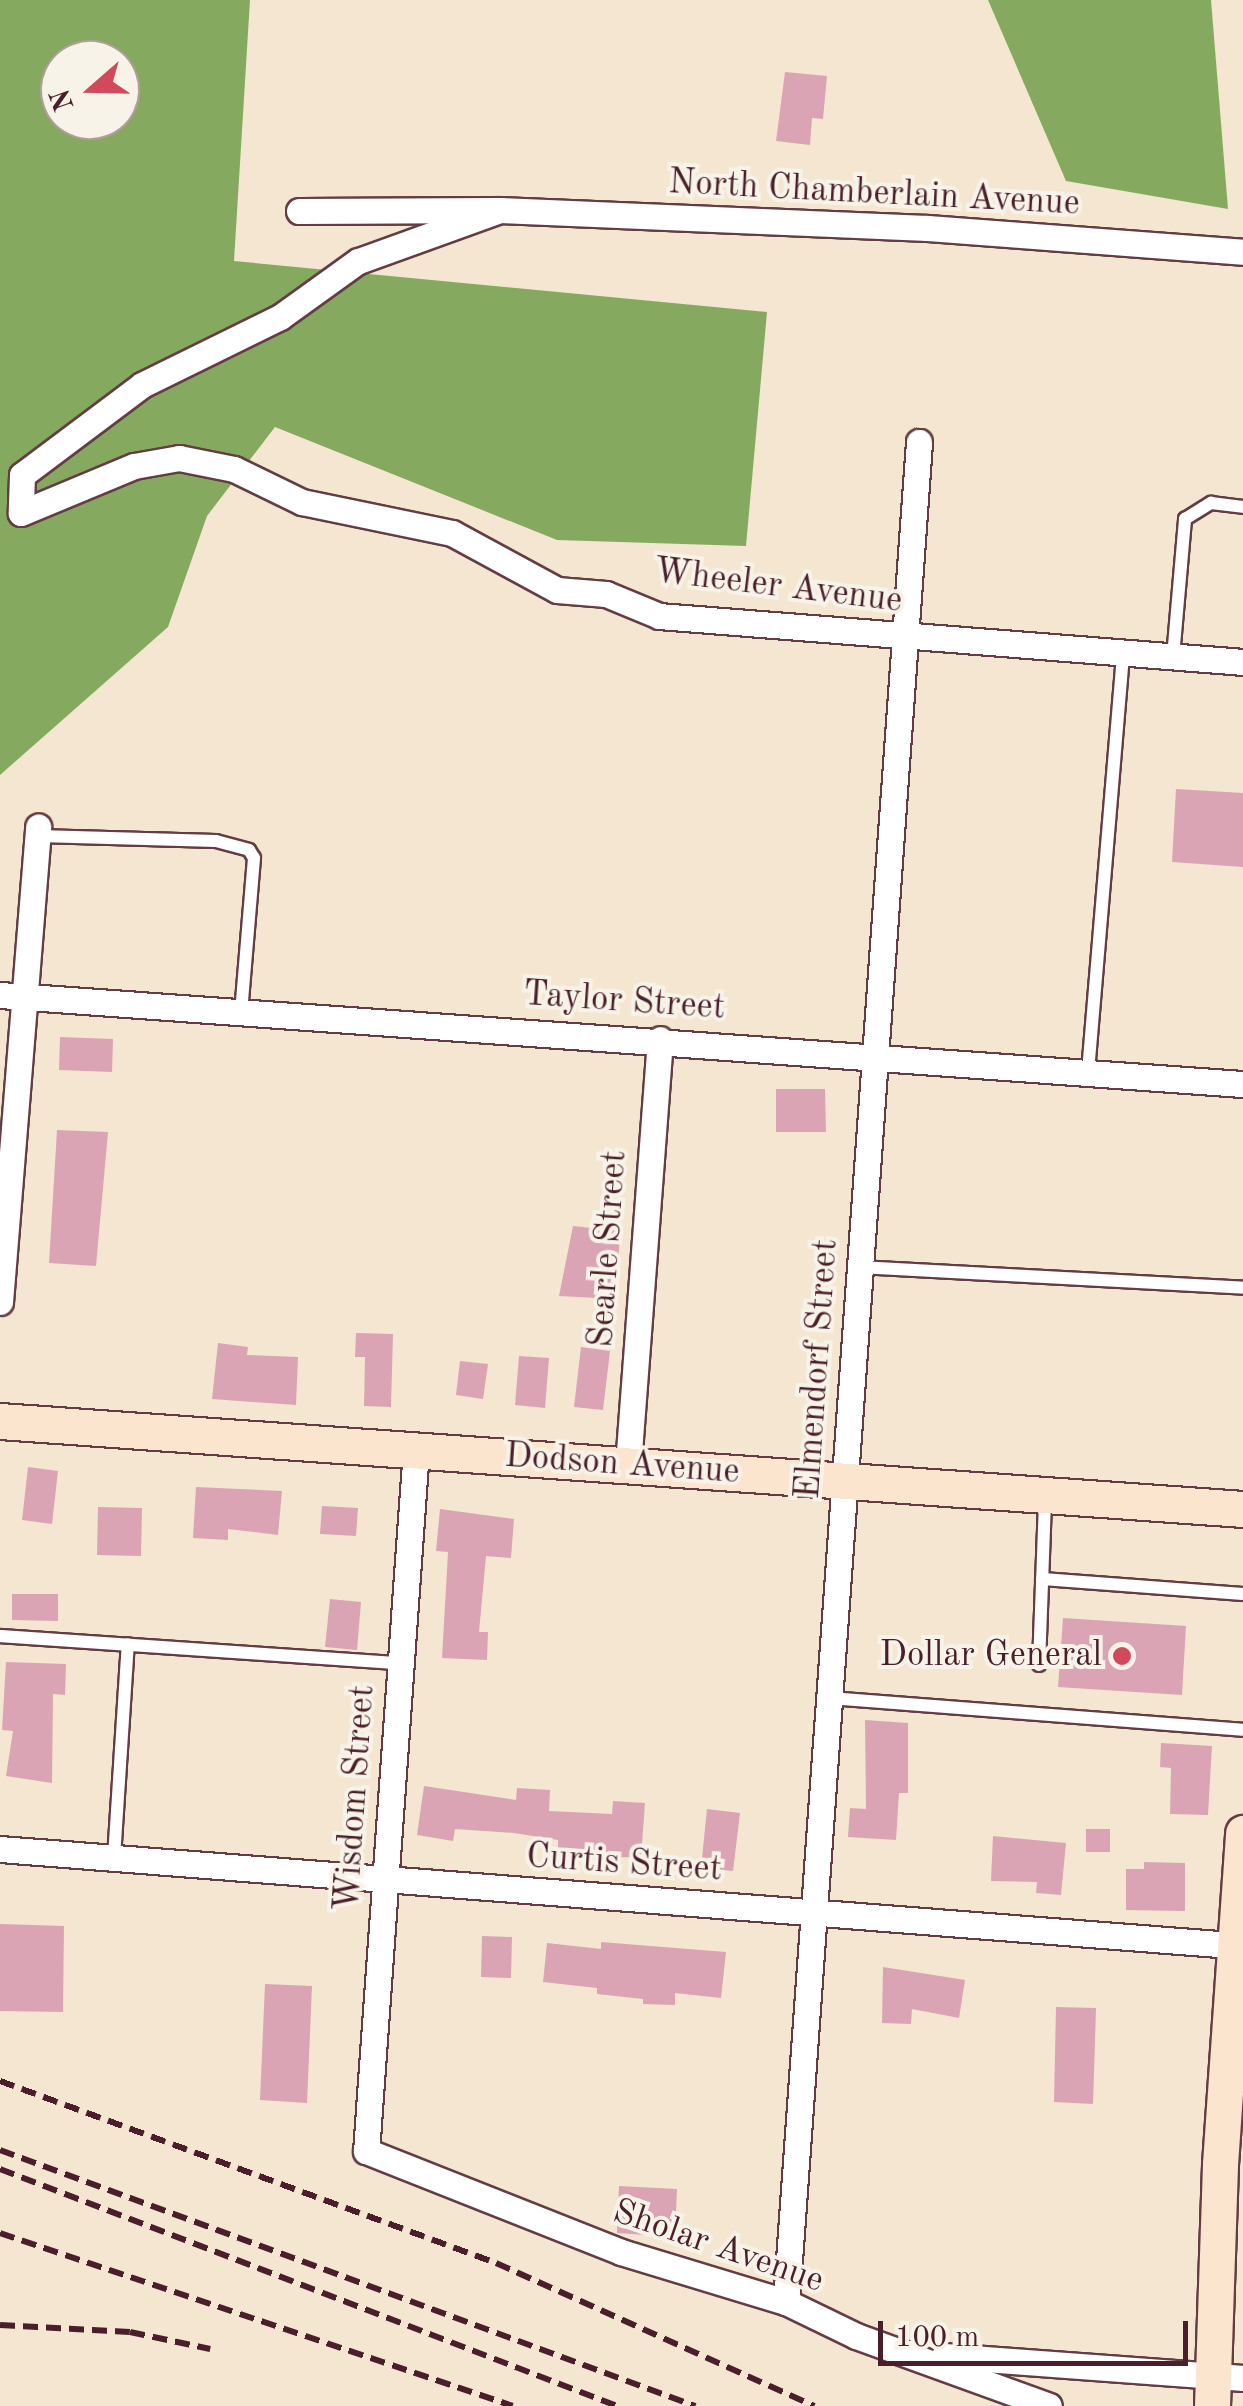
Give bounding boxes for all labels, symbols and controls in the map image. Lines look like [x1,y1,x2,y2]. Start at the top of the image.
north arrow [40,40,140,140]
text: N [47,85,81,114]
street label: North Chamberlain Avenue [667,162,1081,226]
street label: Wheeler Avenue [652,551,904,623]
street label: Taylor Street [522,974,726,1030]
street label: Searle Street [581,1149,637,1349]
street label: Elmendorf Street [788,1238,848,1500]
street label: Dodson Avenue [503,1436,741,1494]
place label: Dollar General [880,1635,1102,1677]
marker: Dollar General [1111,1645,1133,1667]
street label: Wisdom Street [327,1684,385,1912]
street label: Curtis Street [525,1836,723,1892]
street label: Sholar Avenue [607,2191,829,2303]
scale bar [883,2301,1193,2363]
text: 100 m [895,2323,979,2353]

